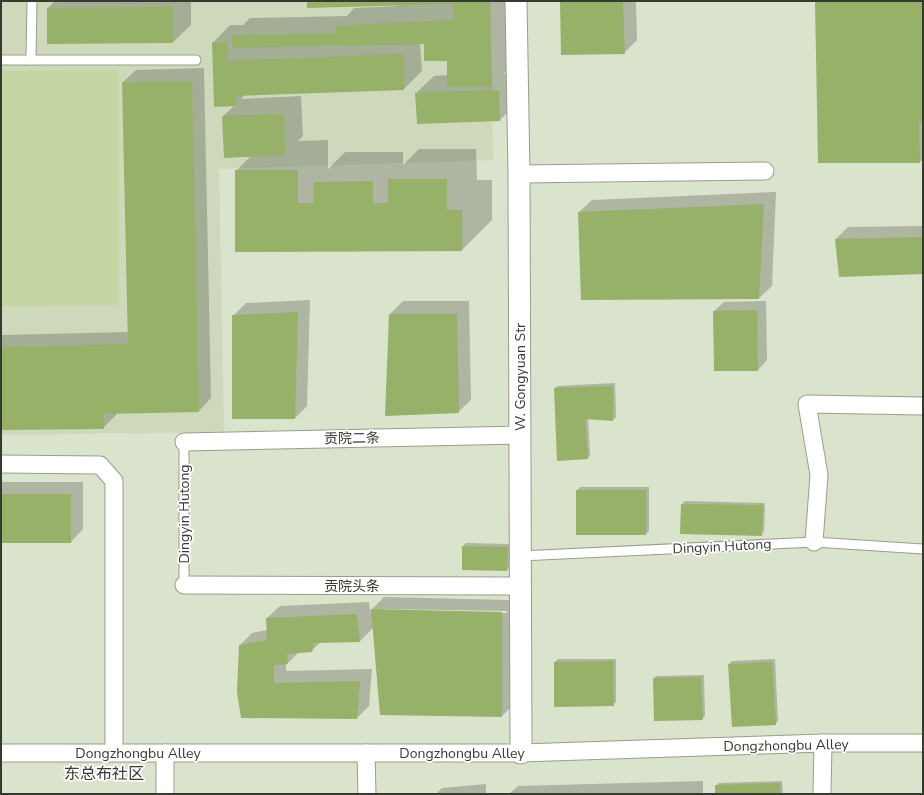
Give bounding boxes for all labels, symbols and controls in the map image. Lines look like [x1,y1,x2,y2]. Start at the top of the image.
street label: W. Gongyuan Str [511,323,530,431]
street label: 贡院二条 [324,429,380,448]
street label: Dingyin Hutong [175,464,194,564]
street label: Dingyin Hutong [672,534,772,559]
street label: 贡院头条 [324,577,380,596]
street label: Dongzhongbu Alley [723,735,850,756]
street label: Dongzhongbu Alley [75,744,201,763]
street label: Dongzhongbu Alley [399,744,525,763]
district label: 东总布社区 [64,763,144,785]

